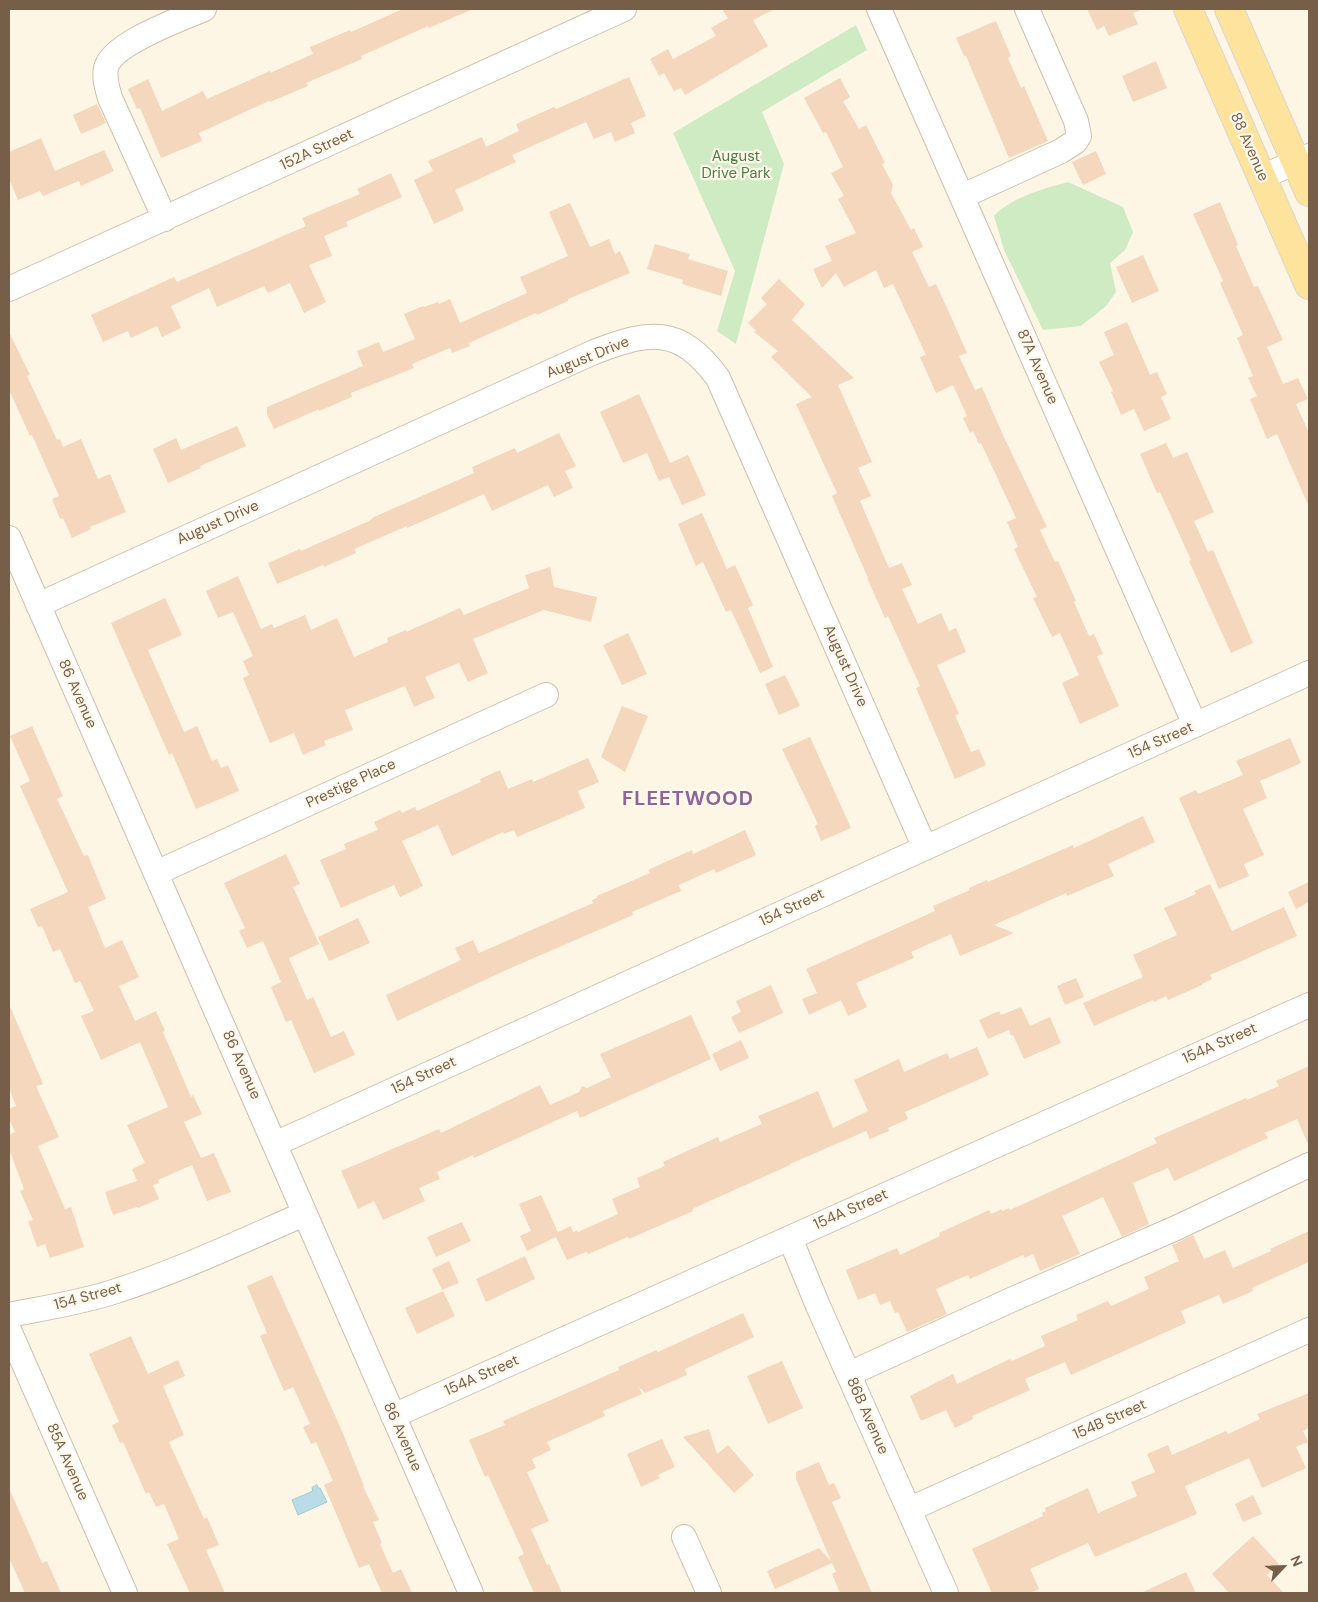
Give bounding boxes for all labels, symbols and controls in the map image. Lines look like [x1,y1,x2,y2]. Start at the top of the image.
street label: 88 Avenue [1226,110,1272,184]
street label: 152A Street [278,125,356,175]
park label: August Drive Park [701,148,771,183]
street label: 87A Avenue [1012,327,1062,407]
street label: August Drive [544,333,632,383]
street label: August Drive [174,497,262,549]
street label: August Drive [819,622,871,710]
street label: 86 Avenue [54,657,100,731]
street label: 154 Street [1126,719,1196,763]
street label: Prestige Place [303,755,399,813]
district label: FLEETWOOD [621,788,755,812]
street label: 154 Street [757,885,827,931]
street label: 154A Street [1180,1020,1260,1068]
street label: 86 Avenue [218,1028,264,1102]
street label: 154 Street [389,1053,459,1099]
street label: 154A Street [811,1186,891,1234]
street label: 154 Street [52,1279,124,1315]
street label: 154A Street [442,1352,522,1400]
street label: 86B Avenue [842,1375,892,1457]
street label: 154B Street [1070,1396,1150,1444]
street label: 86 Avenue [379,1400,425,1474]
street label: 85A Avenue [42,1421,92,1503]
north arrow [1258,1542,1308,1592]
text: N [1286,1553,1307,1569]

